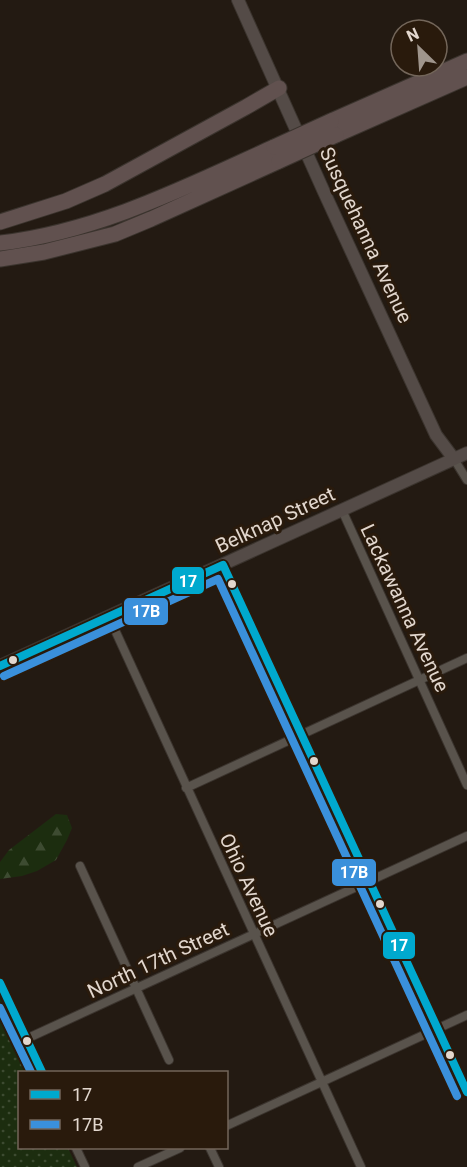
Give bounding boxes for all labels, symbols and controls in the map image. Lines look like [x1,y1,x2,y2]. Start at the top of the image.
north arrow [389,18,449,78]
text: N [404,24,422,46]
street label: Susquehanna Avenue [315,143,417,327]
street label: Belknap Street [211,482,339,558]
street label: Lackawanna Avenue [356,520,454,696]
line badge: 17 [171,566,205,595]
text: 17 [179,572,197,591]
unlabelled marker [226,578,238,590]
line badge: 17B [123,597,169,626]
text: 17B [132,602,160,621]
unlabelled marker [7,654,19,666]
unlabelled marker [308,755,320,767]
street label: Ohio Avenue [215,829,283,941]
line badge: 17B [331,858,377,887]
text: 17B [340,863,368,882]
unlabelled marker [374,898,386,910]
street label: North 17th Street [83,917,233,1003]
line badge: 17 [382,931,416,960]
text: 17 [390,936,408,955]
unlabelled marker [21,1035,33,1047]
unlabelled marker [444,1049,456,1061]
legend [18,1071,228,1149]
text: 17 [72,1084,92,1105]
text: 17B [72,1114,103,1135]

